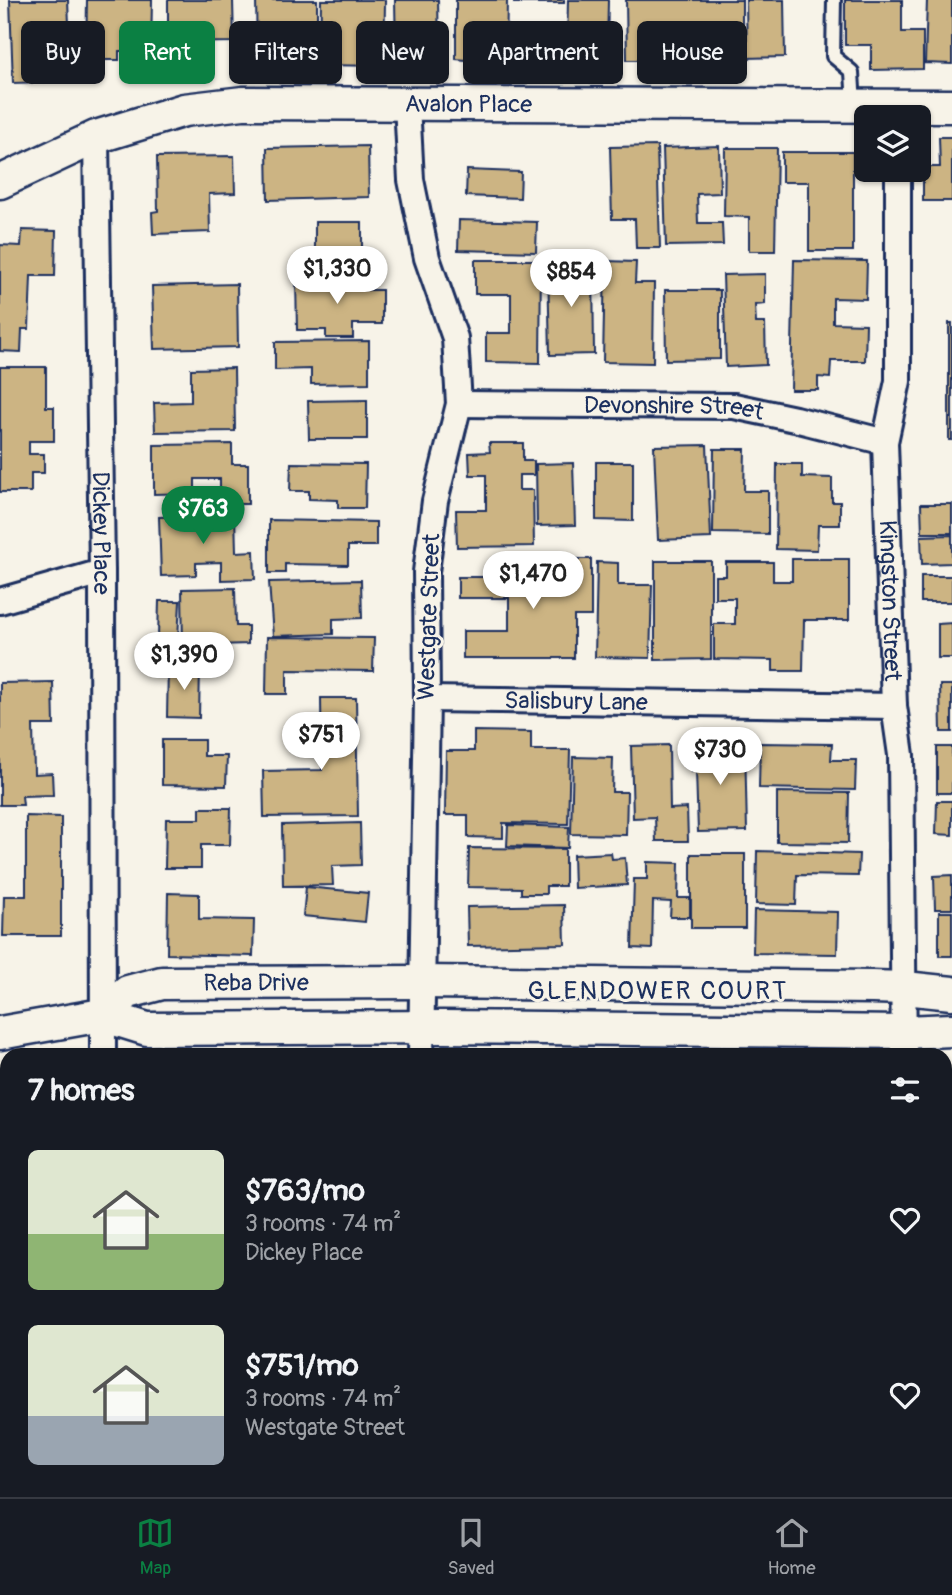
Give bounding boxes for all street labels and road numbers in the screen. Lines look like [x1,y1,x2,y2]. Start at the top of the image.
street label: Avalon Place [405,89,532,119]
street label: Devonshire Street [584,390,767,427]
street label: Dickey Place [86,471,117,595]
street label: Kingston Street [873,519,908,682]
street label: Westgate Street [412,533,446,701]
street label: Salisbury Lane [504,686,648,717]
street label: Reba Drive [203,968,309,997]

